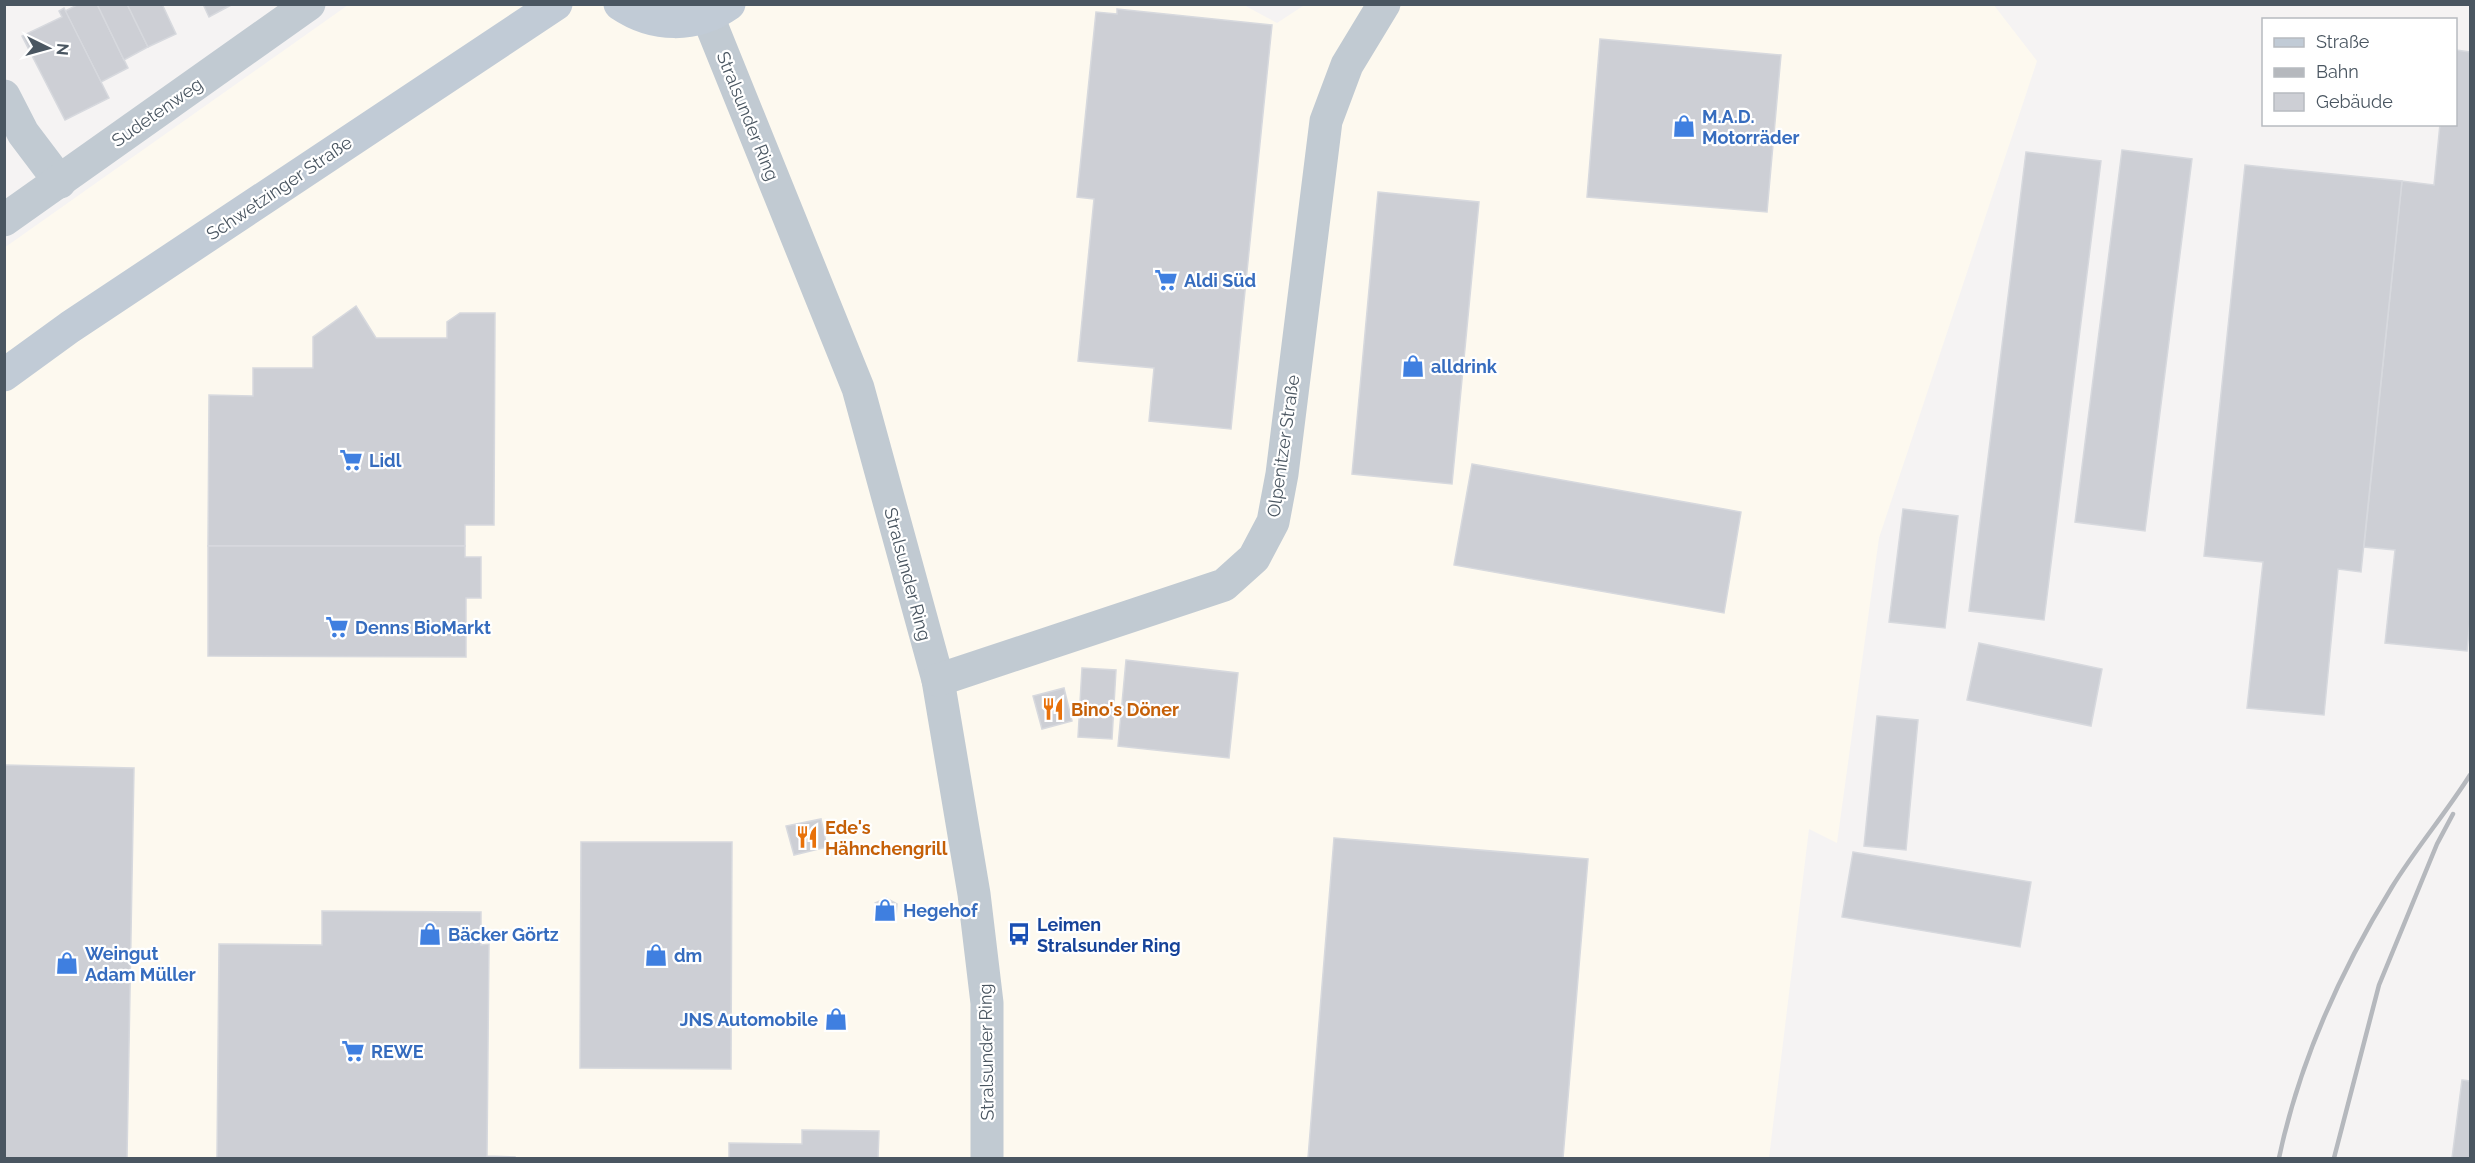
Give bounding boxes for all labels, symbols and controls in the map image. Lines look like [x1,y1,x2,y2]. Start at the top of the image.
north arrow [18,18,78,78]
legend [2262,18,2457,126]
text: Straße [2316,31,2370,52]
text: N [52,42,72,56]
street label: Stralsunder Ring [713,48,783,184]
text: Bahn [2316,61,2359,82]
street label: Sudetenweg [108,73,206,151]
text: Gebäude [2316,91,2393,112]
place label: M.A.D. Motorräder [1702,106,1799,148]
shop icon: M.A.D. Motorräder [1671,113,1697,139]
street label: Schwetzinger Straße [202,131,356,244]
supermarket icon: Aldi Süd [1153,267,1179,293]
place label: Aldi Süd [1184,270,1256,291]
shop icon: alldrink [1400,353,1426,379]
place label: alldrink [1431,356,1498,377]
street label: Olpenitzer Straße [1263,373,1303,519]
supermarket icon: Lidl [338,447,364,473]
place label: Lidl [369,450,402,471]
street label: Stralsunder Ring [880,505,936,643]
supermarket icon: Denns BioMarkt [324,614,350,640]
place label: Denns BioMarkt [355,617,491,638]
restaurant icon: Bino's Döner [1040,696,1066,722]
place label: Bino's Döner [1071,699,1179,720]
place label: Ede's Hähnchengrill [825,817,948,859]
restaurant icon: Ede's Hähnchengrill [794,824,820,850]
shop icon: Hegehof [872,897,898,923]
place label: Hegehof [903,900,979,921]
place label: Leimen Stralsunder Ring [1037,914,1181,956]
shop icon: Bäcker Görtz [417,921,443,947]
bus stop icon: Leimen Stralsunder Ring [1006,921,1032,947]
place label: Bäcker Görtz [448,924,559,945]
shop icon: dm [643,942,669,968]
place label: Weingut Adam Müller [85,943,196,985]
place label: dm [674,945,702,966]
shop icon: Weingut Adam Müller [54,950,80,976]
street label: Stralsunder Ring [974,983,998,1121]
shop icon: JNS Automobile [823,1006,849,1032]
place label: JNS Automobile [680,1009,818,1030]
supermarket icon: REWE [340,1038,366,1064]
place label: REWE [371,1041,424,1062]

